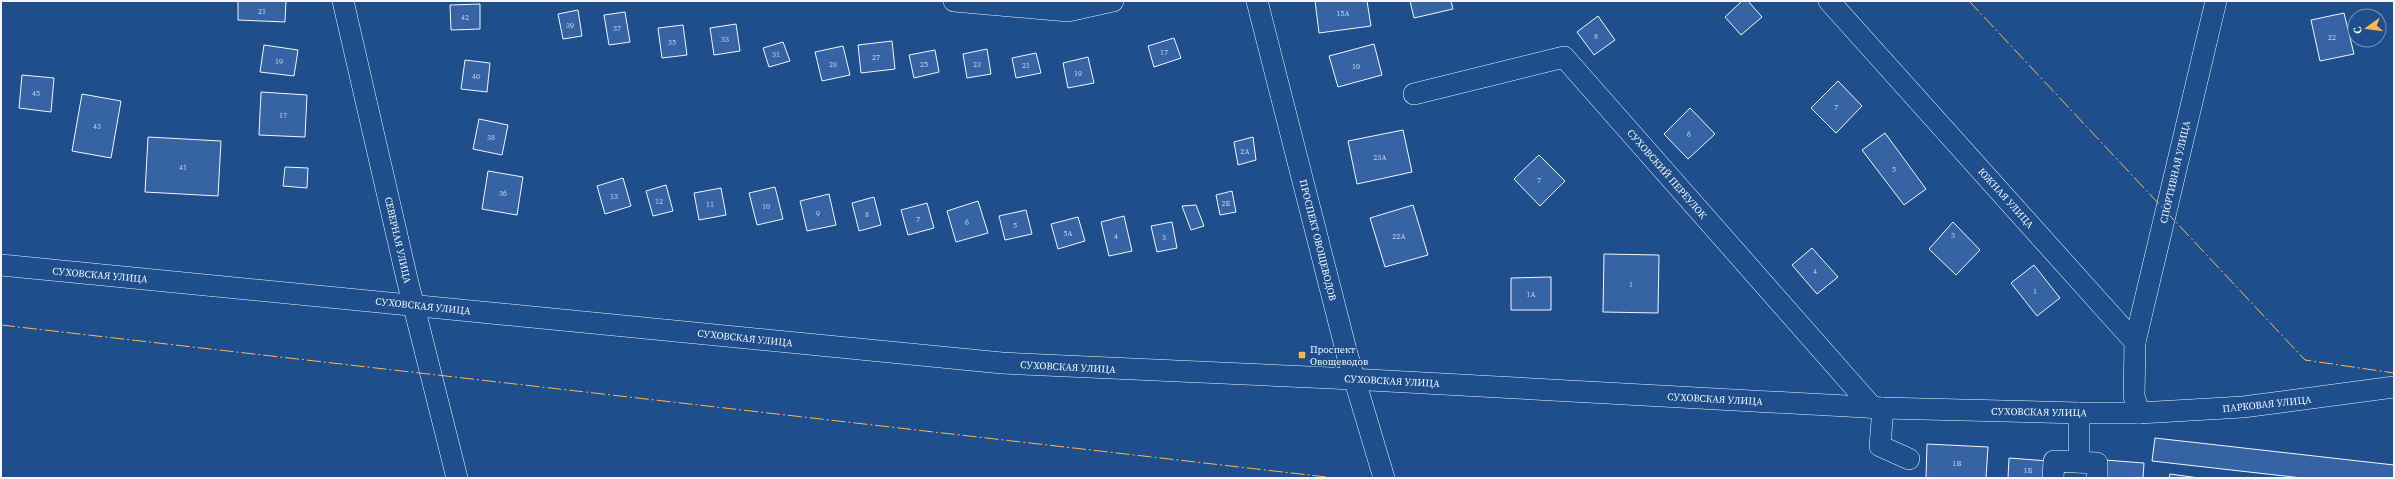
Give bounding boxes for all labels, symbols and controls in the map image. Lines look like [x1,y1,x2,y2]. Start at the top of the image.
house number: 21 [258,6,266,17]
house number: 15А [1336,8,1350,19]
north arrow [2347,8,2387,48]
house number: 42 [461,12,469,23]
house number: 39 [566,20,574,31]
house number: 37 [613,23,621,34]
text: С [2350,25,2366,35]
house number: 8 [1594,31,1598,42]
house number: 22 [2328,32,2336,43]
house number: 33 [721,34,729,45]
house number: 35 [668,37,676,48]
house number: 17 [1160,47,1168,58]
house number: 31 [772,49,780,60]
house number: 27 [872,52,880,63]
house number: 19 [275,56,283,67]
house number: 29 [829,59,837,70]
house number: 25 [920,59,928,70]
house number: 23 [973,59,981,70]
house number: 21 [1022,60,1030,71]
house number: 10 [1352,61,1360,72]
house number: 19 [1074,68,1082,79]
house number: 40 [472,71,480,82]
house number: 45 [32,88,40,99]
house number: 7 [1834,102,1838,113]
house number: 17 [279,110,287,121]
street label: СПОРТИВНАЯ УЛИЦА [2157,119,2193,225]
house number: 43 [93,121,101,132]
street label: СУХОВСКИЙ ПЕРЕУЛОК [1624,126,1710,222]
house number: 6 [1687,129,1691,140]
house number: 38 [487,132,495,143]
house number: 2А [1240,146,1250,157]
house number: 23А [1373,152,1387,163]
house number: 41 [179,162,187,173]
house number: 5 [1892,164,1896,175]
street label: ЮЖНАЯ УЛИЦА [1975,165,2037,231]
house number: 7 [1537,175,1541,186]
street label: ПРОСПЕКТ ОВОЩЕВОДОВ [1297,178,1339,302]
house number: 36 [499,188,507,199]
house number: 13 [610,191,618,202]
street label: СЕВЕРНАЯ УЛИЦА [382,195,414,285]
house number: 12 [655,196,663,207]
house number: 2Б [1222,198,1231,209]
house number: 11 [706,199,714,210]
house number: 10 [762,201,770,212]
house number: 9 [816,208,820,219]
house number: 8 [865,209,869,220]
house number: 7 [916,214,920,225]
house number: 6 [965,217,969,228]
house number: 5 [1013,220,1017,231]
house number: 5А [1063,228,1073,239]
house number: 3 [1951,230,1955,241]
house number: 4 [1114,231,1118,242]
house number: 22А [1392,231,1406,242]
house number: 3 [1162,232,1166,243]
street label: СУХОВСКАЯ УЛИЦА [52,264,149,286]
house number: 4 [1813,266,1817,277]
house number: 1 [1629,279,1633,290]
house number: 1 [2033,286,2037,297]
house number: 1А [1526,289,1536,300]
street label: СУХОВСКАЯ УЛИЦА [375,295,472,318]
street label: СУХОВСКАЯ УЛИЦА [697,327,794,350]
place label: Проспект Овощеводов [1310,343,1368,368]
marker: Проспект Овощеводов [1297,350,1307,360]
street label: СУХОВСКАЯ УЛИЦА [1020,358,1117,376]
street label: СУХОВСКАЯ УЛИЦА [1344,372,1441,390]
street label: СУХОВСКАЯ УЛИЦА [1667,390,1764,408]
street label: ПАРКОВАЯ УЛИЦА [2222,393,2313,415]
street label: СУХОВСКАЯ УЛИЦА [1991,405,2087,419]
house number: 1В [1952,458,1962,469]
house number: 1Б [2024,465,2033,476]

